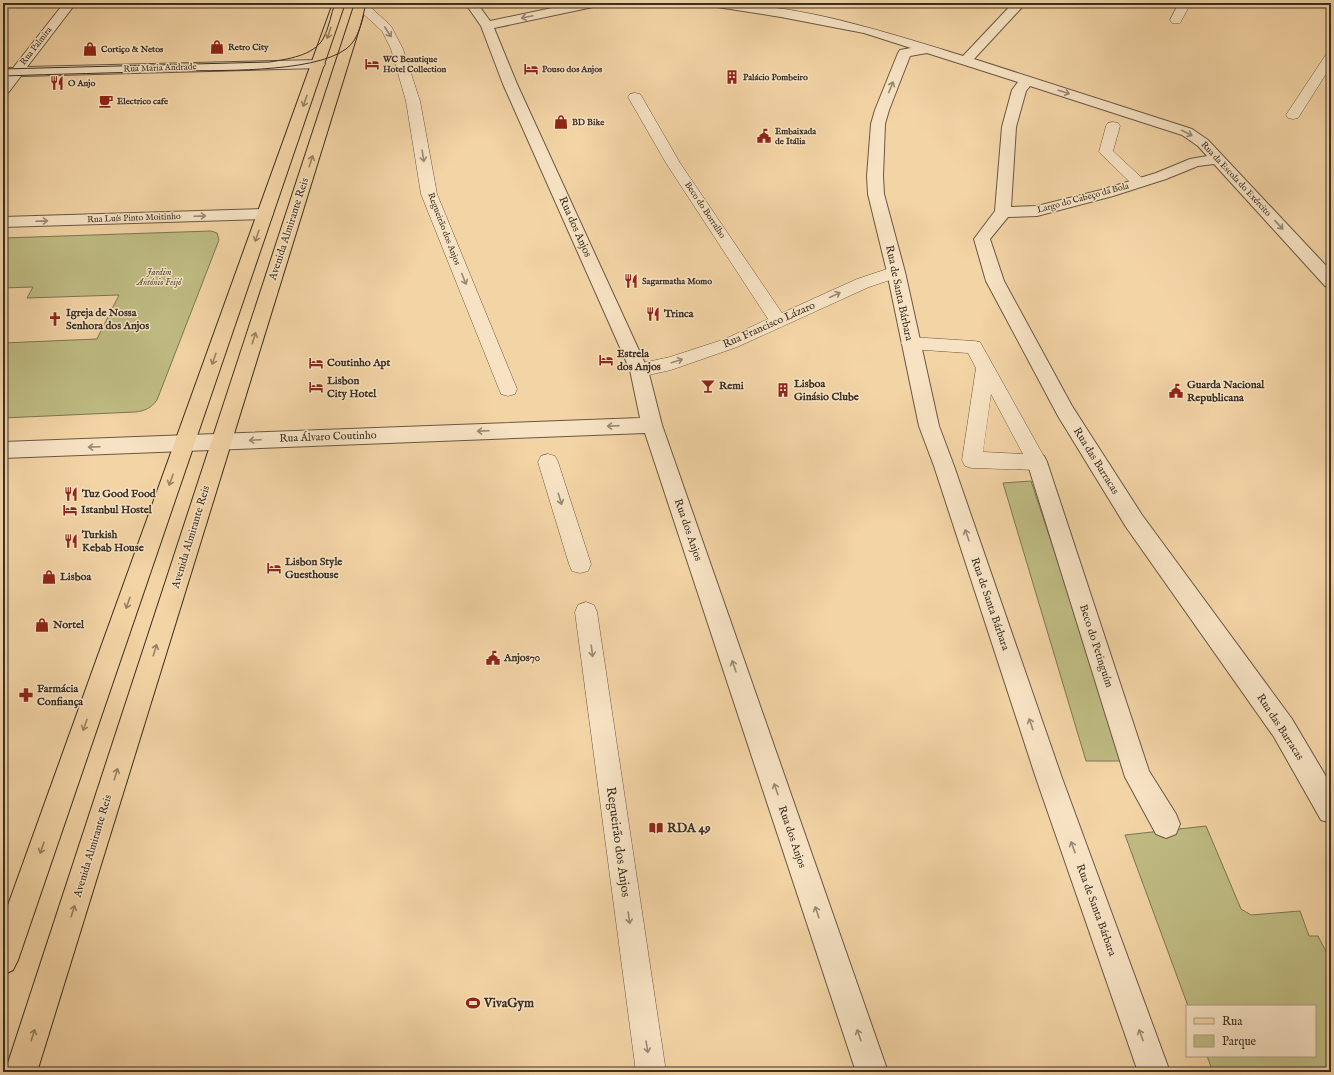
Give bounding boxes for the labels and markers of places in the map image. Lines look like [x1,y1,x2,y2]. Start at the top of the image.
shop icon: Retro City [209,39,225,55]
shop icon: Cortiço & Netos [82,41,98,57]
place label: Retro City [228,42,269,53]
place label: Cortiço & Netos [101,44,164,55]
place label: WC Beautique Hotel Collection [382,54,446,75]
hotel icon: WC Beautique Hotel Collection [364,56,380,72]
hotel icon: Pouso dos Anjos [523,61,539,77]
place label: Pouso dos Anjos [542,64,603,75]
building icon: Palácio Pombeiro [724,69,740,85]
place label: Palácio Pombeiro [743,72,808,83]
restaurant icon: O Anjo [49,75,65,91]
place label: O Anjo [68,78,95,89]
cafe icon: Electrico cafe [98,93,114,109]
place label: Electrico cafe [117,96,169,107]
shop icon: BD Bike [553,114,569,130]
place label: BD Bike [572,117,605,128]
place label: Embaixada de Itália [775,126,817,147]
public building icon: Embaixada de Itália [756,128,772,144]
restaurant icon: Sagarmatha Momo [623,273,639,289]
place label: Sagarmatha Momo [642,276,712,287]
place label: Igreja de Nossa Senhora dos Anjos [66,306,149,333]
restaurant icon: Trinca [645,306,661,322]
place label: Trinca [663,307,694,321]
church icon: Igreja de Nossa Senhora dos Anjos [47,311,63,327]
place label: Estrela dos Anjos [617,347,661,374]
hotel icon: Estrela dos Anjos [598,352,614,368]
hotel icon: Coutinho Apt [308,355,324,371]
place label: Coutinho Apt [327,356,391,370]
place label: Lisbon City Hotel [326,374,377,401]
place label: Lisboa Ginásio Clube [793,377,859,404]
bar icon: Remi [700,378,716,394]
place label: Guarda Nacional Republicana [1187,378,1265,405]
hotel icon: Lisbon City Hotel [308,379,324,395]
place label: Remi [719,379,744,393]
building icon: Lisboa Ginásio Clube [775,382,791,398]
public building icon: Guarda Nacional Republicana [1168,383,1184,399]
restaurant icon: Tuz Good Food [63,486,79,502]
place label: Tuz Good Food [81,487,157,501]
hotel icon: Istanbul Hostel [62,502,78,518]
place label: Istanbul Hostel [81,503,153,517]
place label: Turkish Kebab House [81,528,144,555]
restaurant icon: Turkish Kebab House [63,533,79,549]
place label: Lisbon Style Guesthouse [284,555,342,582]
hotel icon: Lisbon Style Guesthouse [266,560,282,576]
shop icon: Lisboa [41,569,57,585]
place label: Lisboa [59,570,91,584]
shop icon: Nortel [34,617,50,633]
place label: Nortel [52,618,85,632]
public building icon: Anjos70 [485,650,501,666]
place label: Anjos70 [503,651,541,665]
place label: Farmácia Confiança [37,682,83,709]
pharmacy icon: Farmácia Confiança [18,687,34,703]
library icon: RDA 49 [648,820,664,836]
place label: RDA 49 [667,820,711,837]
sports icon: VivaGym [465,995,481,1011]
place label: VivaGym [483,995,534,1012]

